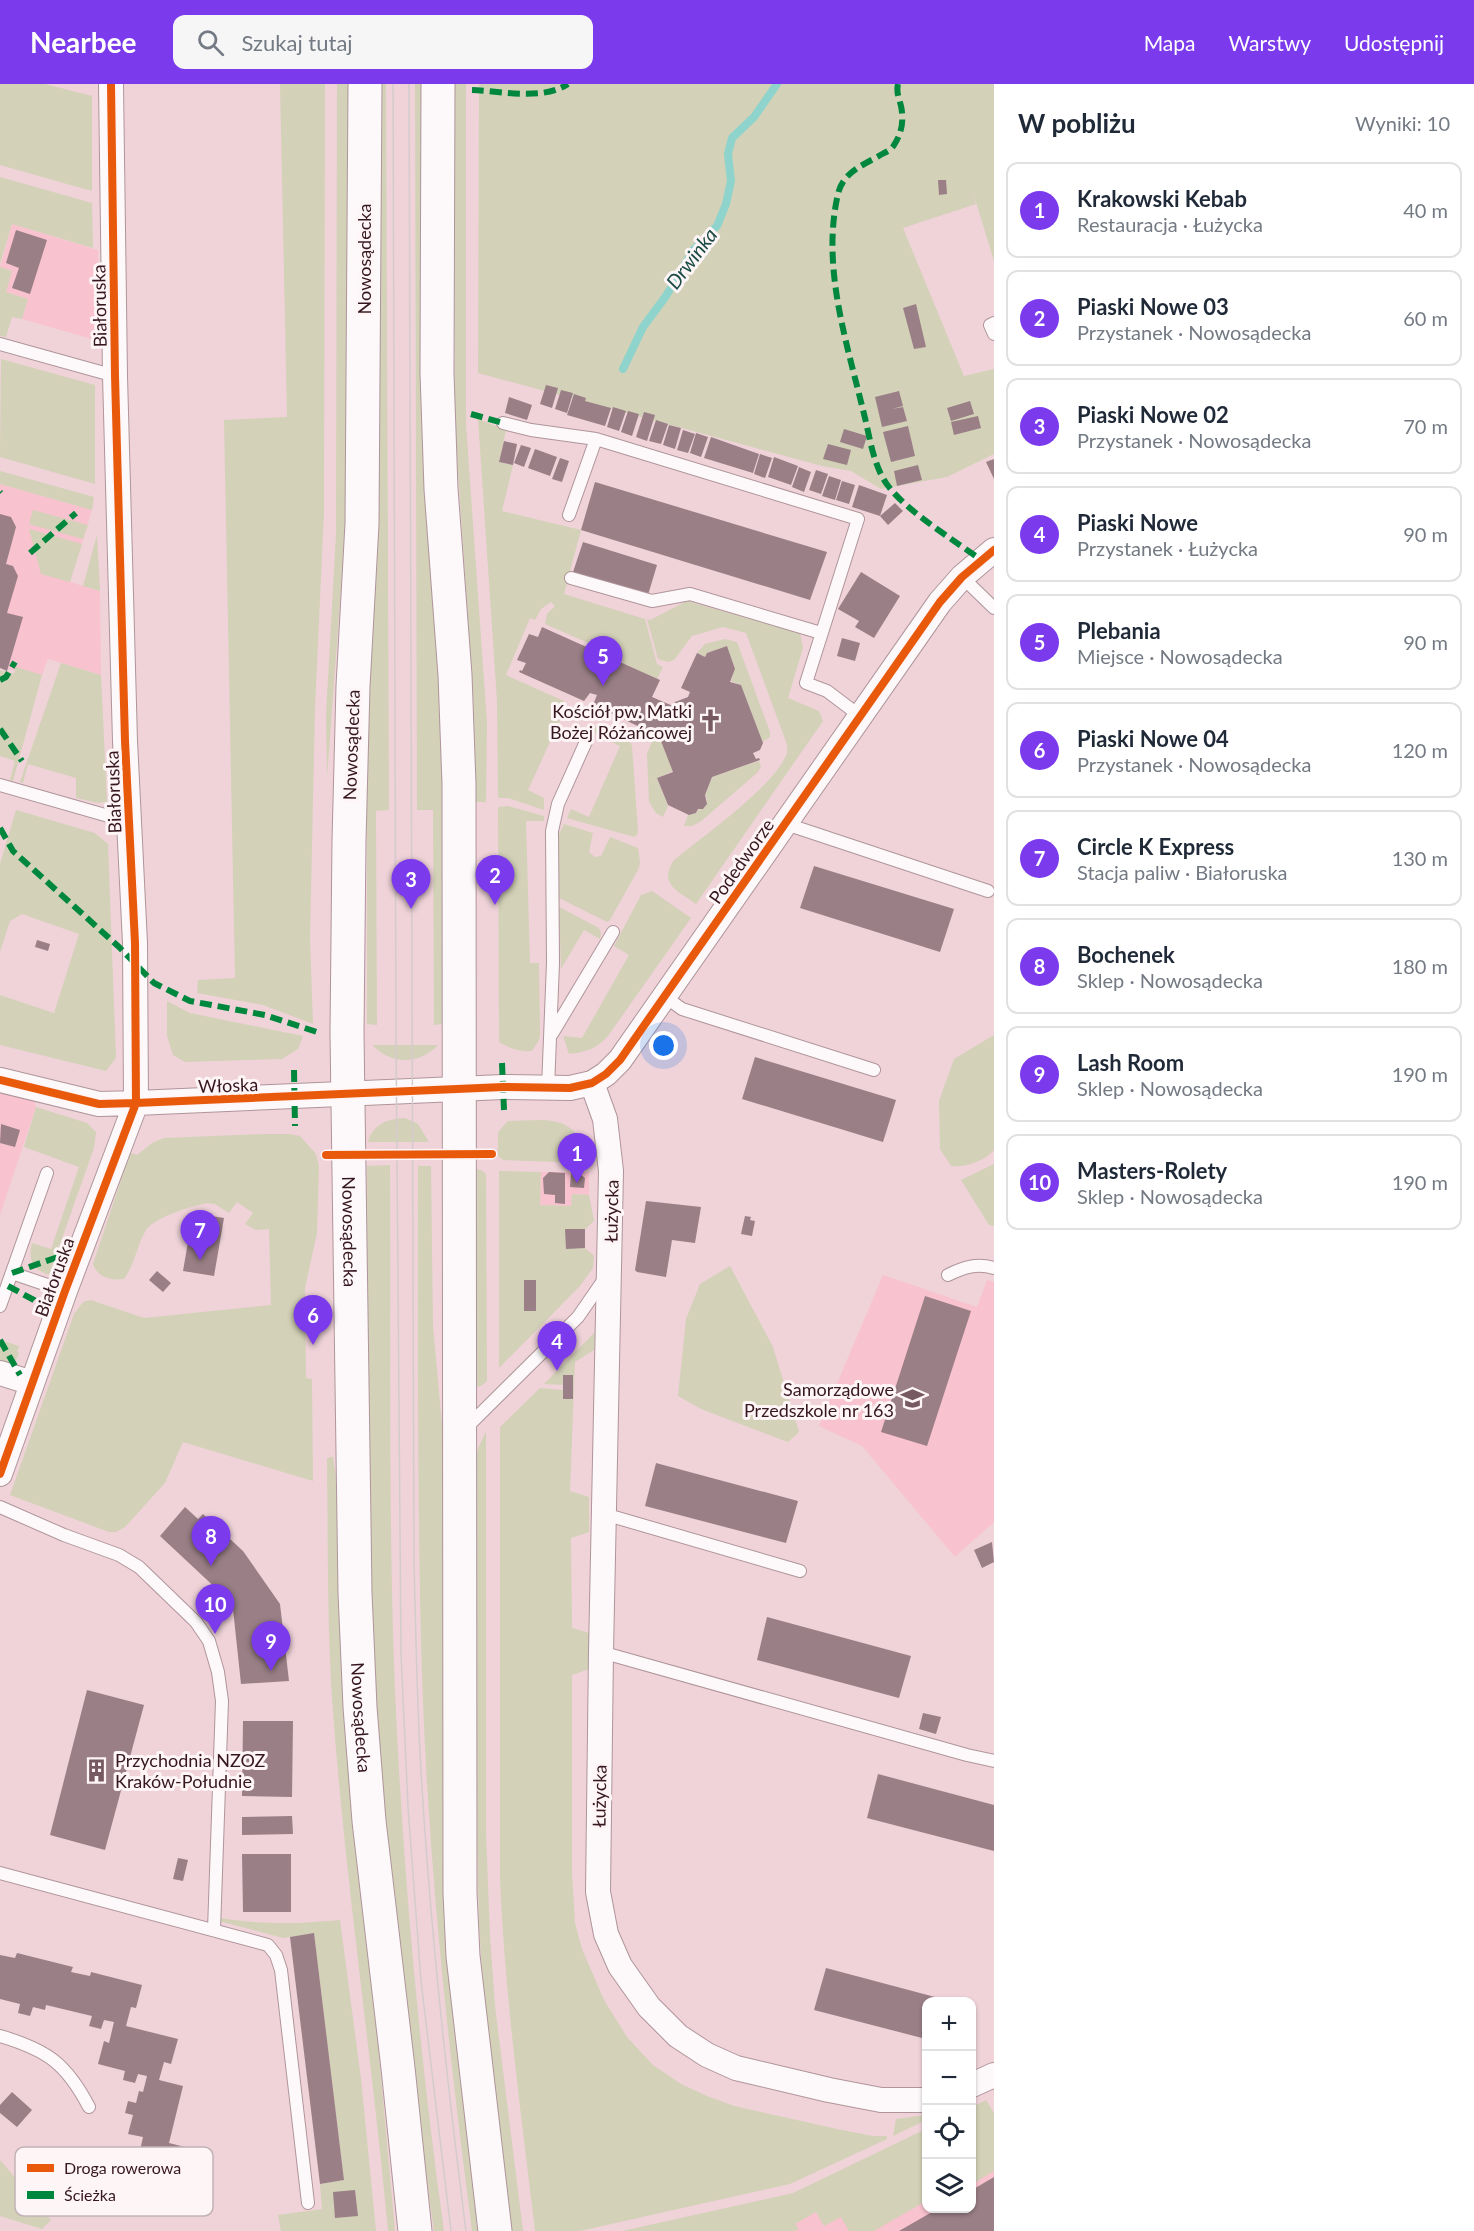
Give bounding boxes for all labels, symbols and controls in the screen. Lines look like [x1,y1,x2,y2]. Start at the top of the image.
search box [173,15,593,69]
text: Nearbee [30,25,137,59]
icon: search [194,26,227,59]
text: Szukaj tutaj [242,29,353,56]
text: Mapa [1144,30,1196,55]
text: Warstwy [1229,30,1311,55]
text: Udostępnij [1344,30,1444,55]
text: W pobliżu [1018,107,1136,139]
text: Wyniki: 10 [1355,111,1450,135]
text: Krakowski Kebab [1077,185,1247,212]
text: 1 [1034,198,1045,222]
text: 40 m [1403,198,1448,222]
street label: Nowosądecka [353,204,375,314]
text: Restauracja · Łużycka [1077,212,1263,236]
water label: Drwinka [660,223,722,293]
street label: Białoruska [87,264,111,348]
text: Piaski Nowe 03 [1077,293,1229,320]
text: 2 [1034,306,1045,330]
text: 60 m [1403,306,1448,330]
text: Przystanek · Nowosądecka [1077,320,1311,344]
text: Piaski Nowe 02 [1077,401,1229,428]
text: 3 [1034,414,1045,438]
text: 70 m [1403,414,1448,438]
text: Przystanek · Nowosądecka [1077,428,1311,452]
text: Piaski Nowe [1077,509,1198,536]
text: 4 [1034,522,1045,546]
text: 90 m [1403,522,1448,546]
text: Przystanek · Łużycka [1077,536,1258,560]
text: Plebania [1077,617,1161,644]
text: 5 [1034,630,1045,654]
text: 90 m [1403,630,1448,654]
pin: 5 [584,636,622,686]
text: Miejsce · Nowosądecka [1077,644,1283,668]
street label: Nowosądecka [338,689,364,801]
place label: Kościół pw. Matki Bożej Różańcowej [550,700,692,743]
church icon: Kościół pw. Matki Bożej Różańcowej [697,708,723,734]
text: Piaski Nowe 04 [1077,725,1229,752]
text: 6 [1034,738,1045,762]
text: 120 m [1392,738,1448,762]
street label: Białoruska [101,750,125,834]
text: Przystanek · Nowosądecka [1077,752,1311,776]
street label: Podedworze [704,814,778,908]
text: Circle K Express [1077,833,1234,860]
text: 7 [1034,846,1045,870]
text: 130 m [1392,846,1448,870]
pin: 2 [476,856,514,905]
pin: 3 [392,860,430,909]
text: Stacja paliw · Białoruska [1077,860,1288,884]
text: Bochenek [1077,941,1175,968]
text: 8 [1034,954,1045,978]
text: 180 m [1392,954,1448,978]
text: Sklep · Nowosądecka [1077,968,1263,992]
your location [649,1031,678,1060]
text: Lash Room [1077,1049,1184,1076]
text: 9 [1034,1062,1045,1086]
text: 190 m [1392,1062,1448,1086]
street label: Włoska [198,1073,258,1097]
text: Sklep · Nowosądecka [1077,1076,1263,1100]
pin: 1 [558,1134,596,1183]
text: Masters-Rolety [1077,1157,1227,1184]
text: 10 [1028,1170,1051,1194]
text: 190 m [1392,1170,1448,1194]
street label: Nowosądecka [338,1176,362,1287]
street label: Łużycka [599,1179,623,1243]
text: Sklep · Nowosądecka [1077,1184,1263,1208]
pin: 7 [180,1210,220,1260]
street label: Białoruska [29,1234,79,1320]
pin: 6 [294,1296,332,1345]
pin: 4 [538,1322,576,1371]
place label: Samorządowe Przedszkole nr 163 [744,1378,894,1421]
school or university icon: Samorządowe Przedszkole nr 163 [899,1386,925,1412]
pin: 8 [192,1516,230,1566]
pin: 10 [196,1584,234,1634]
pin: 9 [252,1622,290,1671]
street label: Nowosądecka [347,1662,376,1774]
place label: Przychodnia NZOZ Kraków-Południe [115,1749,266,1792]
building icon: Przychodnia NZOZ Kraków-Południe [84,1757,110,1783]
street label: Łużycka [587,1764,611,1828]
map controls [922,1997,976,2213]
button: + [922,1997,976,2051]
button: − [922,2051,976,2105]
button: locate [922,2105,976,2159]
legend [15,2147,213,2216]
text: Droga rowerowa [64,2158,181,2177]
button: layers [922,2159,976,2213]
text: Ścieżka [64,2185,116,2204]

